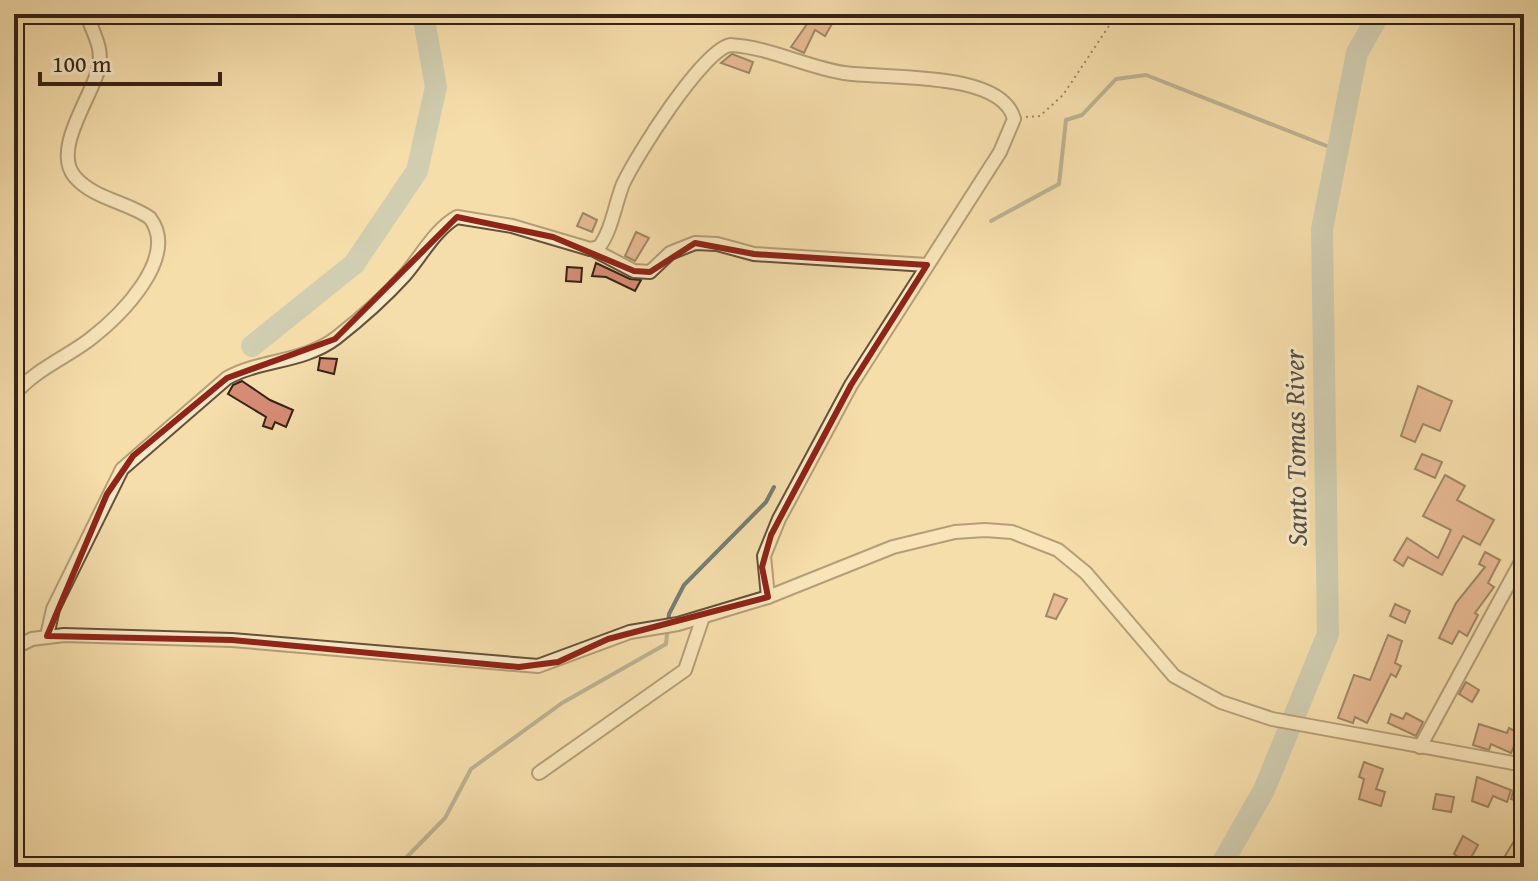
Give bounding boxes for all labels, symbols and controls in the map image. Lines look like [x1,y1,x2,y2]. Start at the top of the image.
scale bar [40,36,220,86]
text: 100 m [52,46,112,81]
water label: Santo Tomas River [1272,347,1317,547]

